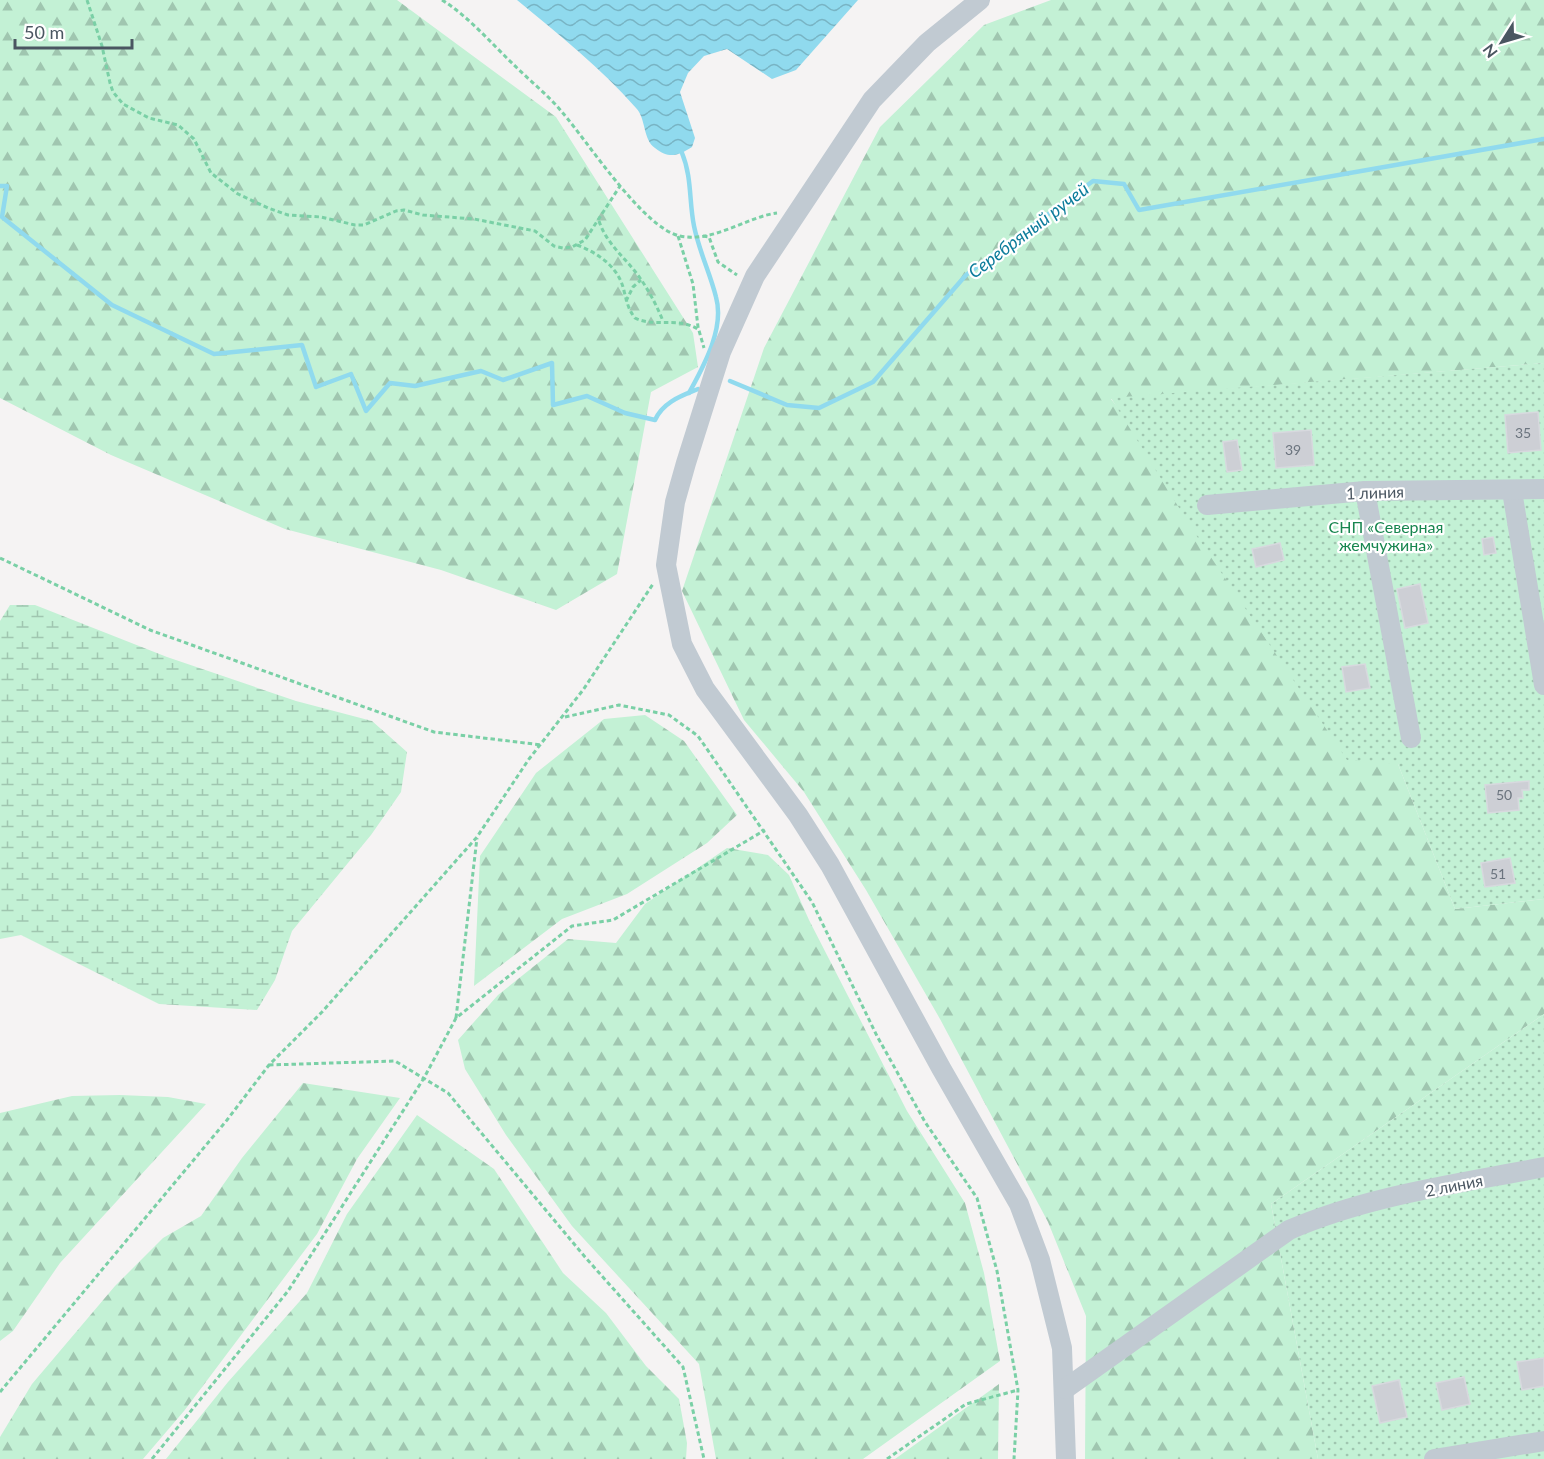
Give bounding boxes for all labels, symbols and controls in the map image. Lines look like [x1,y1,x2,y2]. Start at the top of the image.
scale bar [15,12,132,50]
north arrow [1472,12,1532,72]
text: 50 m [24,21,64,43]
text: N [1478,41,1501,62]
water label: Серебряный ручей [963,177,1093,283]
house number: 35 [1515,424,1531,441]
house number: 39 [1285,441,1301,458]
street label: 1 линия [1346,481,1404,503]
park label: СНП «Северная жемчужина» [1329,517,1443,554]
house number: 50 [1496,786,1512,803]
house number: 51 [1490,865,1506,882]
street label: 2 линия [1424,1170,1484,1200]

